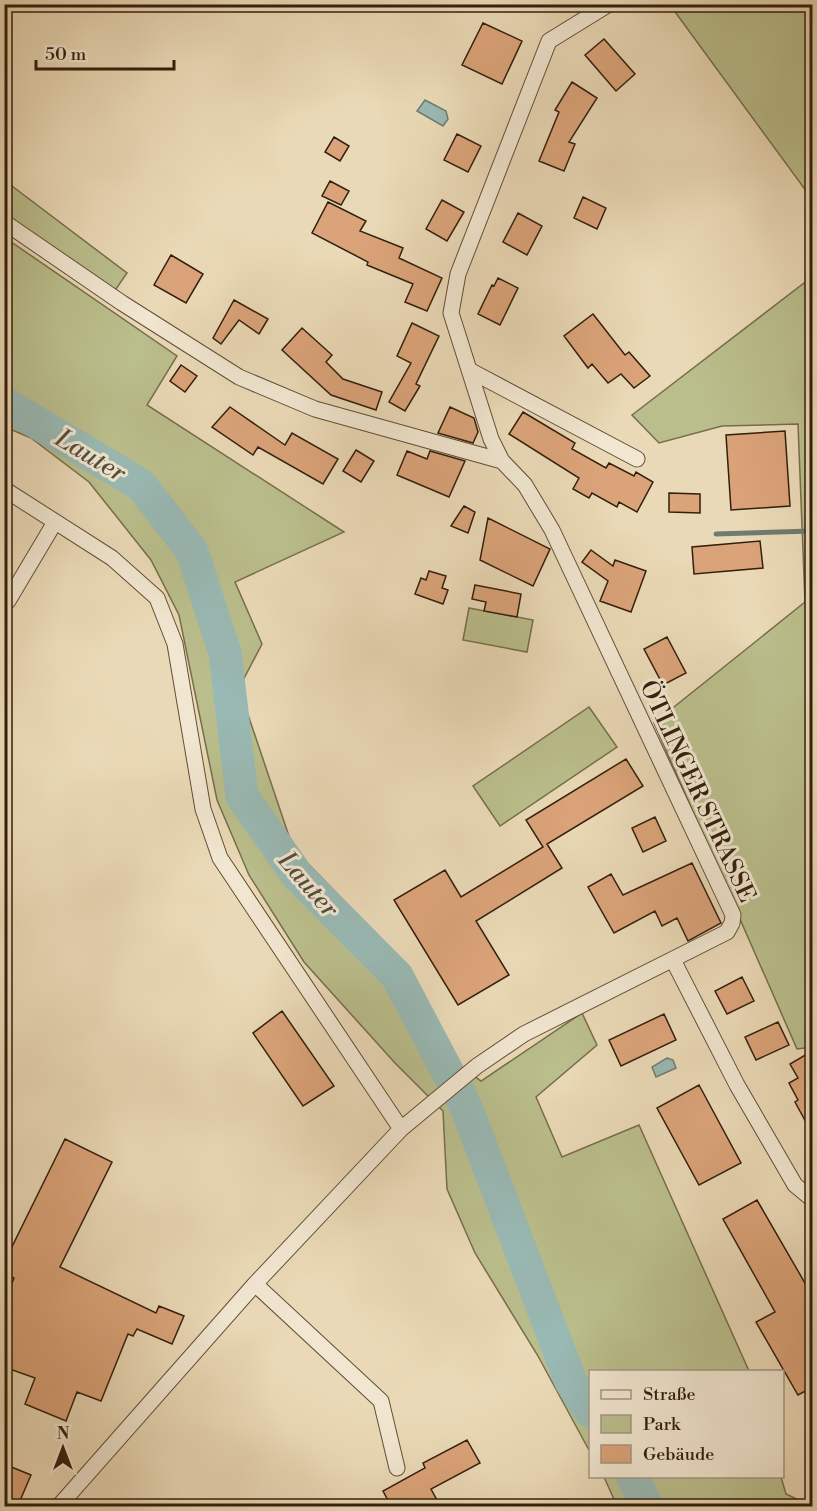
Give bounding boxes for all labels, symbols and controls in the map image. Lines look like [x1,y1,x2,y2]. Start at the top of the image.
scale bar [36,33,174,71]
text: 50 m [45,43,87,66]
water label: Lauter [49,422,132,490]
street label: ÖTLINGER STRASSE [633,675,763,907]
water label: Lauter [270,845,346,925]
legend [589,1370,784,1478]
text: Straße [643,1383,696,1406]
text: Park [643,1413,682,1436]
north arrow [33,1418,93,1478]
text: N [57,1424,70,1444]
text: Gebäude [643,1443,714,1466]

